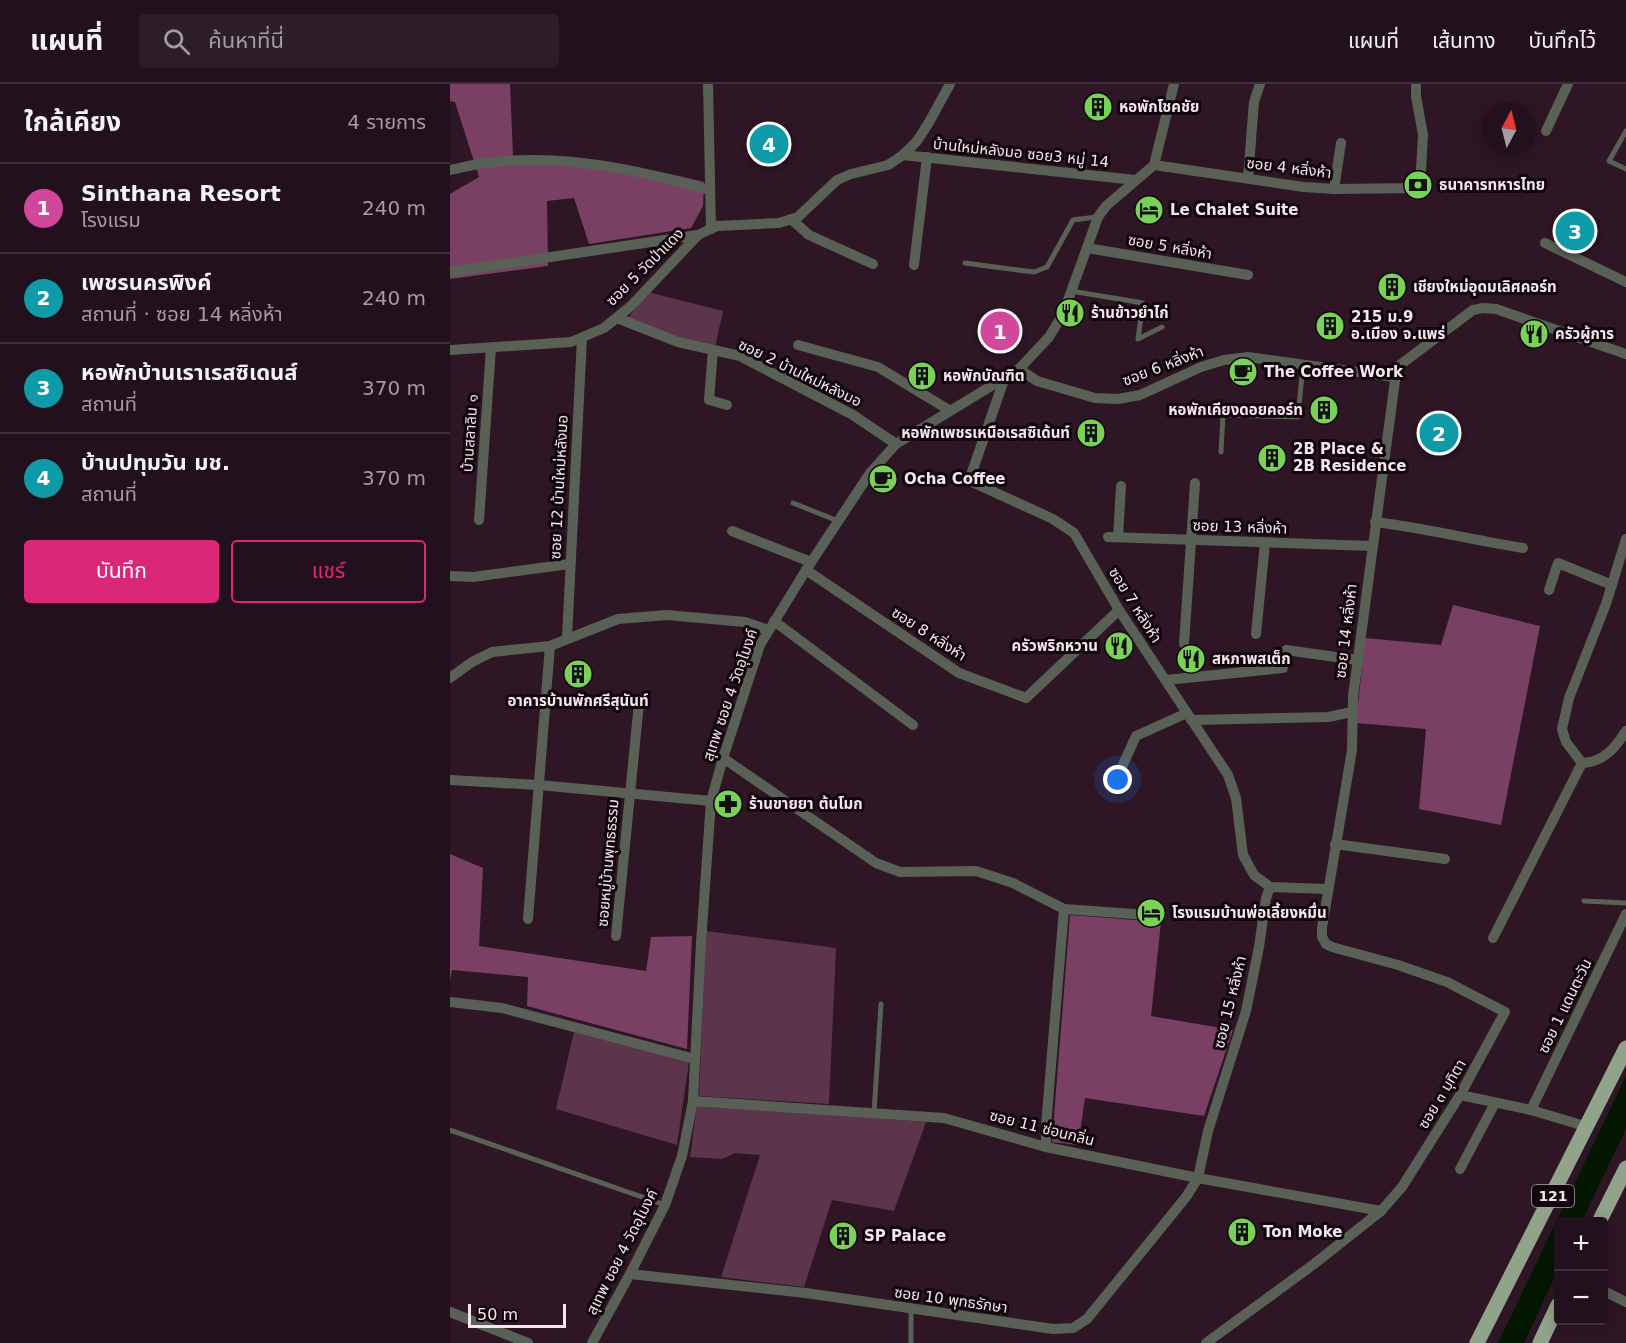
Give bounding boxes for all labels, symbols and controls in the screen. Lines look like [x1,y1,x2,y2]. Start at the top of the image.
search box [139,14,559,68]
text: แผนที่ [30,24,103,57]
icon: search [160,25,193,58]
text: ค้นหาที่นี่ [208,28,284,53]
text: แผนที่ [1348,29,1399,53]
text: เส้นทาง [1432,29,1496,53]
text: บันทึกไว้ [1529,29,1596,53]
building icon: หอพักโชคชัย [1082,91,1114,123]
place label: หอพักโชคชัย [1119,98,1199,116]
north arrow [1482,102,1536,156]
text: ใกล้เคียง [24,107,121,137]
text: 4 รายการ [347,110,426,134]
pin: 4 [750,122,788,166]
street label: บ้านใหม่หลังมอ ซอย3 หมู่ 14 [932,135,1110,171]
street label: ซอย 4 หลิ่งห้า [1246,153,1333,182]
bank icon: ธนาคารทหารไทย [1402,169,1434,201]
place label: ธนาคารทหารไทย [1439,176,1545,194]
text: Sinthana Resort [81,181,281,206]
hotel icon: Le Chalet Suite [1133,194,1165,226]
text: 1 [37,196,50,220]
text: 240 m [362,196,426,220]
place label: Le Chalet Suite [1170,201,1298,219]
text: โรงแรม [81,208,141,232]
pin: 3 [1556,208,1594,254]
street label: ซอย 5 วัดป่าแดง [602,224,688,310]
street label: ซอย 5 หลิ่งห้า [1126,230,1214,263]
text: เพชรนครพิงค์ [81,270,211,295]
building icon: เชียงใหม่อุดมเลิศคอร์ท [1376,271,1408,303]
place label: เชียงใหม่อุดมเลิศคอร์ท [1413,278,1557,296]
text: 2 [37,286,50,310]
text: 240 m [362,286,426,310]
restaurant icon: ร้านข้าวยำไก่ [1054,297,1086,329]
text: สถานที่ · ซอย 14 หลิ่งห้า [81,302,283,326]
place label: ร้านข้าวยำไก่ [1091,304,1169,322]
pin: 1 [980,308,1020,354]
place label: 215 ม.9 อ.เมือง จ.แพร่ [1351,308,1445,343]
building icon: 215 ม.9 อ.เมือง จ.แพร่ [1314,310,1346,342]
restaurant icon: ครัวผู้การ [1518,318,1550,350]
place label: ครัวผู้การ [1555,325,1614,344]
street label: ซอย 2 บ้านใหม่หลังมอ [735,335,865,411]
street label: ซอย 6 หลิ่งห้า [1120,341,1206,390]
cafe icon: The Coffee Work [1227,356,1259,388]
text: หอพักบ้านเราเรสซิเดนส์ [81,360,298,385]
building icon: หอพักบัณฑิต [906,360,938,392]
place label: The Coffee Work [1264,363,1404,381]
place label: หอพักบัณฑิต [943,367,1025,385]
text: 3 [37,376,50,400]
text: 370 m [362,376,426,400]
text: สถานที่ [81,392,137,416]
street label: บ้านสลาลิน ๑ [458,393,482,473]
building icon: หอพักเคียงดอยคอร์ท [1308,394,1340,426]
place label: หอพักเคียงดอยคอร์ท [1168,401,1303,419]
pin: 2 [1420,410,1458,456]
street label: ซอย 12 บ้านใหม่หลังมอ [546,414,572,560]
building icon: หอพักเพชรเหนือเรสซิเด้นท์ [1075,417,1107,449]
place label: หอพักเพชรเหนือเรสซิเด้นท์ [901,424,1070,442]
place label: 2B Place & 2B Residence [1293,440,1407,475]
building icon: 2B Place & 2B Residence [1256,442,1288,474]
text: บ้านปทุมวัน มช. [81,450,230,475]
cafe icon: Ocha Coffee [867,463,899,495]
text: 4 [37,466,50,490]
text: 370 m [362,466,426,490]
place label: Ocha Coffee [904,470,1005,488]
text: สถานที่ [81,482,137,506]
street label: ซอย 13 หลิ่งห้า [1192,515,1288,538]
button: บันทึก [24,540,219,603]
button: แชร์ [231,540,426,603]
street label: ซอย 7 หลิ่งห้า [1105,563,1166,646]
street label: ซอย 14 หลิ่งห้า [1330,583,1361,679]
street label: ซอย 8 หลิ่งห้า [888,602,970,665]
street label: สุเทพ ซอย 4 วัดอุโมงค์ [699,627,761,763]
restaurant icon: ครัวพริกหวาน [1103,630,1135,662]
place label: ครัวพริกหวาน [1012,637,1098,655]
restaurant icon: สหภาพสเต็ก [1175,643,1207,675]
place label: สหภาพสเต็ก [1212,650,1291,668]
building icon: อาคารบ้านพักศรีสุนันท์ [562,658,594,690]
place label: อาคารบ้านพักศรีสุนันท์ [507,692,649,710]
your location [1103,765,1132,794]
pharmacy icon: ร้านขายยา ต้นโมก [712,788,744,820]
place label: ร้านขายยา ต้นโมก [749,795,863,813]
street label: ซอยหมู่บ้านพุทธธรรม [593,798,623,928]
hotel icon: โรงแรมบ้านพ่อเลี้ยงหมื่น [1135,897,1167,929]
place label: โรงแรมบ้านพ่อเลี้ยงหมื่น [1172,902,1327,922]
street label: ซอย 15 หลิ่งห้า [1209,954,1250,1050]
street label: ซอย 1 แดนตะวัน [1534,956,1596,1056]
street label: ซอย ๓ มุทิตา [1414,1056,1470,1132]
street label: ซอย 11 ซ่อนกลิ่น [988,1105,1097,1150]
road number: 121 [1532,1185,1574,1207]
street label: สุเทพ ซอย 4 วัดอุโมงค์ [583,1186,661,1318]
building icon: Ton Moke [1226,1216,1258,1248]
map controls [1554,1217,1608,1325]
button: + [1554,1217,1608,1271]
building icon: SP Palace [827,1220,859,1252]
place label: Ton Moke [1263,1223,1342,1241]
place label: SP Palace [864,1227,946,1245]
button: − [1554,1271,1608,1325]
street label: ซอย 10 พุทธรักษา [893,1283,1009,1317]
scale bar [468,1301,566,1328]
text: 50 m [477,1305,518,1324]

